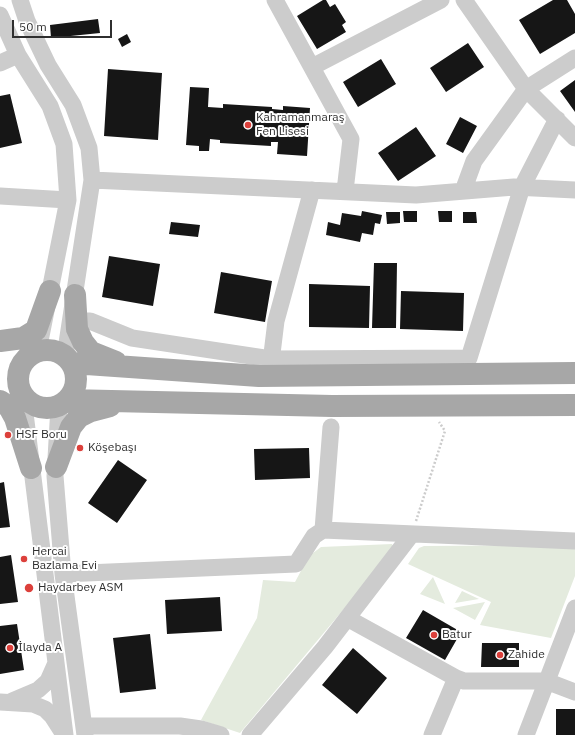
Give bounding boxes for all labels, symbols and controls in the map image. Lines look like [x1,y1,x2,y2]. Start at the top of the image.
scale bar [14,12,114,38]
text: 50 m [19,19,47,34]
place label: Kahramanmaraş Fen Lisesi [256,111,345,139]
marker: Kahramanmaraş Fen Lisesi [243,120,253,130]
place label: HSF Boru [16,428,67,442]
marker: HSF Boru [3,430,13,440]
place label: Köşebaşı [88,441,137,455]
marker: Köşebaşı [75,443,85,453]
place label: Hercai Bazlama Evi [32,545,97,573]
marker: Hercai Bazlama Evi [19,554,29,564]
place label: Haydarbey ASM [38,581,123,595]
marker: Haydarbey ASM [23,582,35,594]
place label: Batur [442,628,472,642]
marker: Batur [429,630,439,640]
place label: İlayda A [18,641,62,655]
marker: İlayda A [5,643,15,653]
place label: Zahide [508,648,545,662]
marker: Zahide [495,650,505,660]

